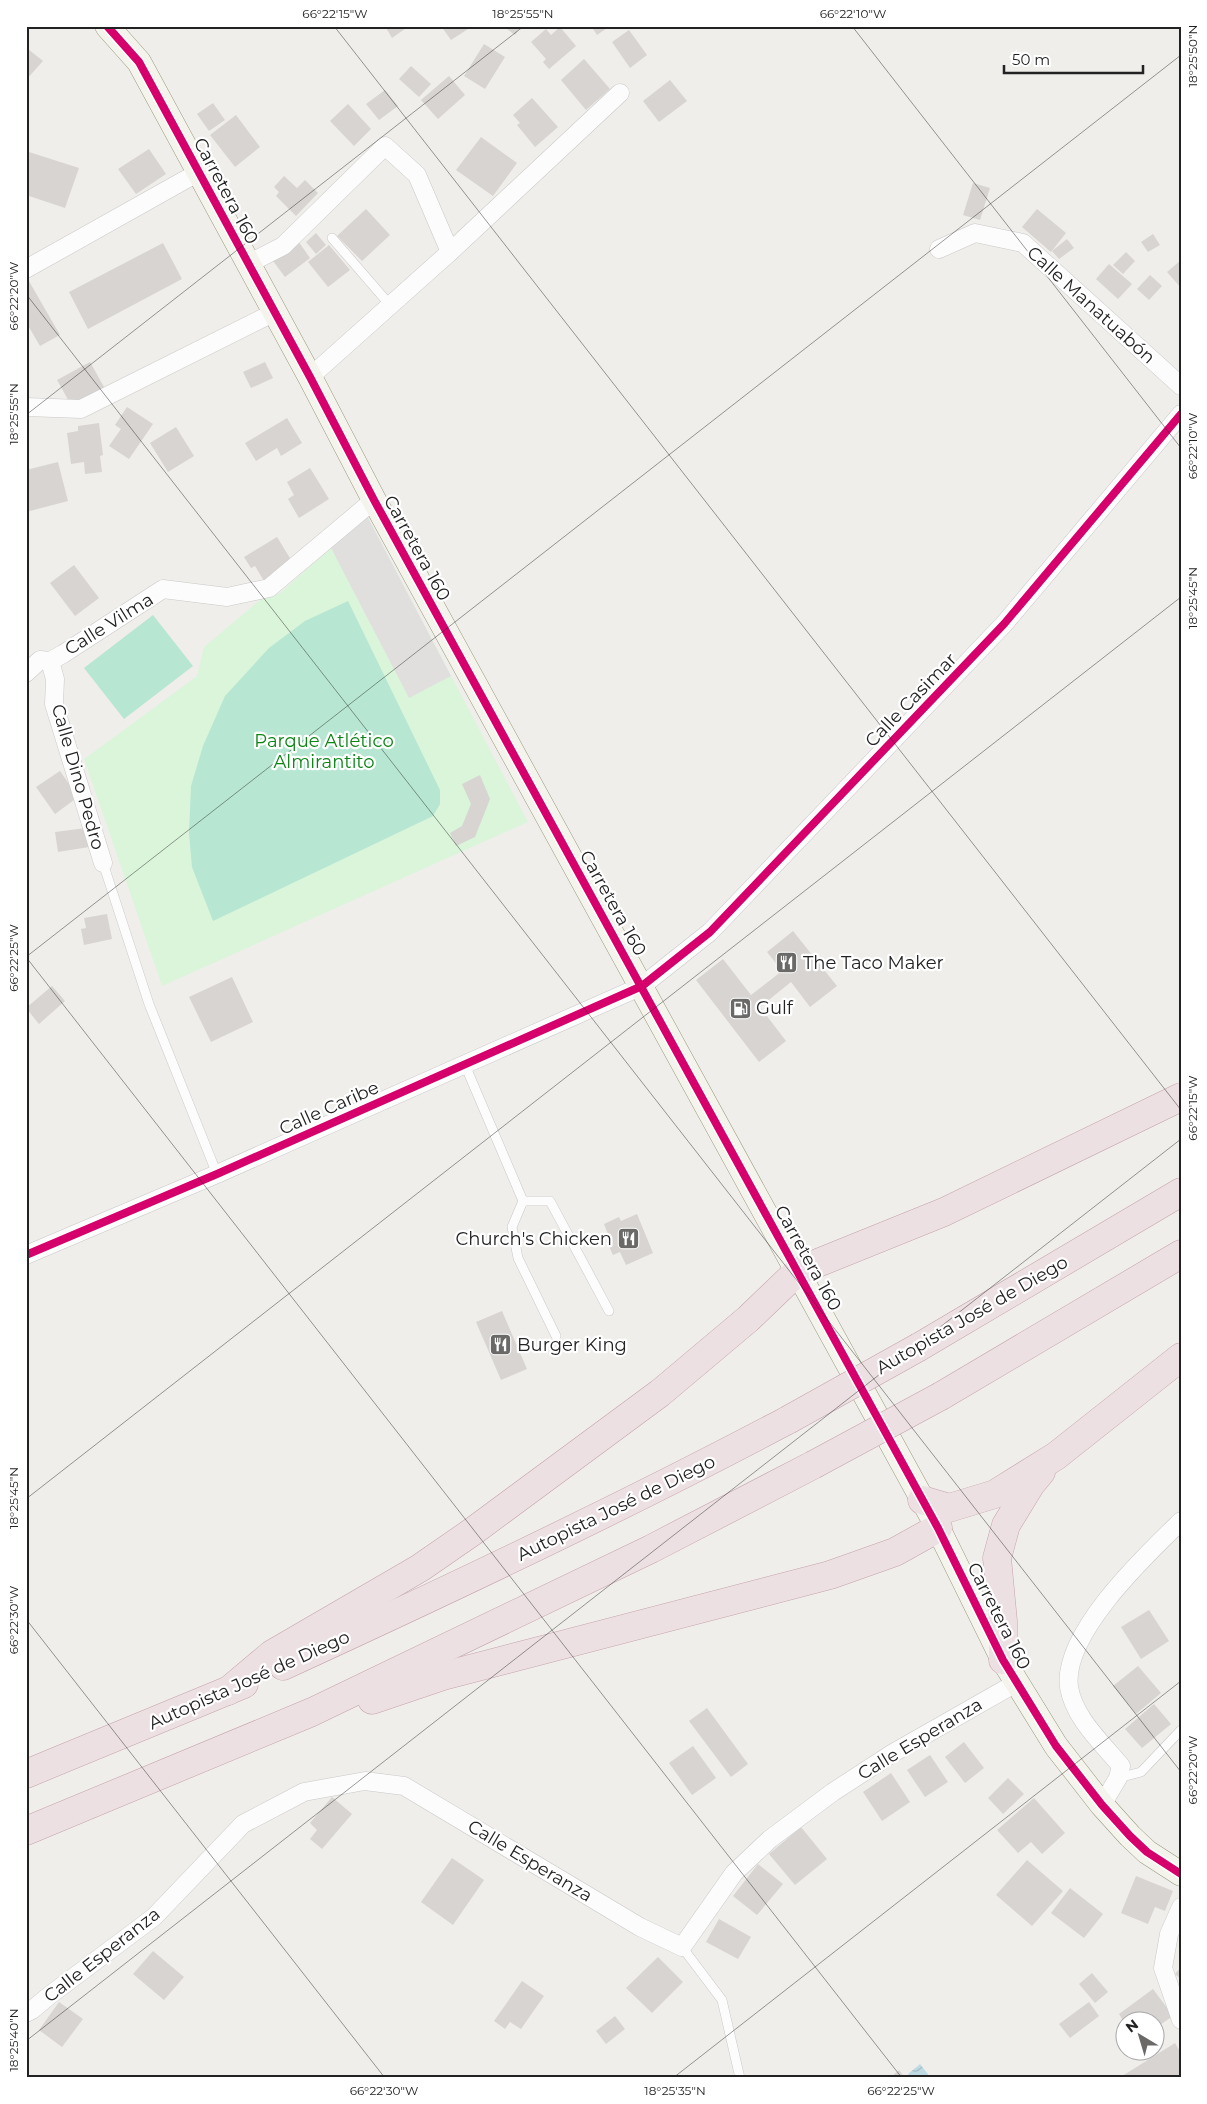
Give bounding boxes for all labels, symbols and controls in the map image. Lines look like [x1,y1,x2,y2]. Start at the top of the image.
text: 66°22'15"W [302,6,368,21]
text: 18°25'55"N [492,6,554,21]
text: 66°22'10"W [820,6,886,21]
text: 18°25'50"N [1185,25,1200,87]
scale bar [1004,42,1143,74]
text: 50 m [1012,50,1050,69]
street label: Carretera 160 [189,134,263,248]
street label: Calle Manatuabón [1022,242,1160,368]
text: 66°22'20"W [6,262,21,330]
text: 18°25'55"N [6,383,21,445]
text: 66°22'10"W [1185,413,1200,479]
street label: Carretera 160 [379,491,455,605]
text: 18°25'45"N [1185,567,1200,629]
street label: Calle Vilma [61,588,157,660]
street label: Calle Casimar [861,648,961,752]
street label: Calle Dino Pedro [47,702,109,852]
park label: Parque Atlético Almirantito [254,730,394,773]
street label: Carretera 160 [575,846,651,960]
text: 66°22'25"W [6,924,21,992]
restaurant icon: The Taco Maker [775,951,799,975]
place label: The Taco Maker [803,952,944,974]
fuel station icon: Gulf [728,996,752,1020]
place label: Gulf [756,997,794,1019]
text: 66°22'15"W [1185,1075,1200,1141]
street label: Calle Caribe [276,1076,382,1140]
street label: Carretera 160 [770,1201,846,1315]
restaurant icon: Church's Chicken [616,1227,640,1251]
place label: Church's Chicken [455,1228,612,1250]
street label: Autopista José de Diego [872,1251,1072,1379]
restaurant icon: Burger King [489,1333,513,1357]
place label: Burger King [517,1334,627,1356]
street label: Autopista José de Diego [513,1450,719,1566]
text: 18°25'45"N [6,1467,21,1529]
street label: Carretera 160 [963,1559,1035,1673]
text: 66°22'30"W [6,1586,21,1654]
street label: Autopista José de Diego [145,1626,353,1734]
street label: Calle Esperanza [854,1693,986,1785]
text: 66°22'20"W [1185,1736,1200,1804]
street label: Calle Esperanza [464,1815,596,1907]
street label: Calle Esperanza [40,1903,164,2007]
text: 18°25'40"N [6,2008,21,2072]
north arrow [1114,2012,1164,2062]
text: N [1122,2015,1142,2036]
text: 66°22'30"W [350,2083,418,2098]
text: 18°25'35"N [644,2083,706,2098]
text: 66°22'25"W [867,2083,935,2098]

